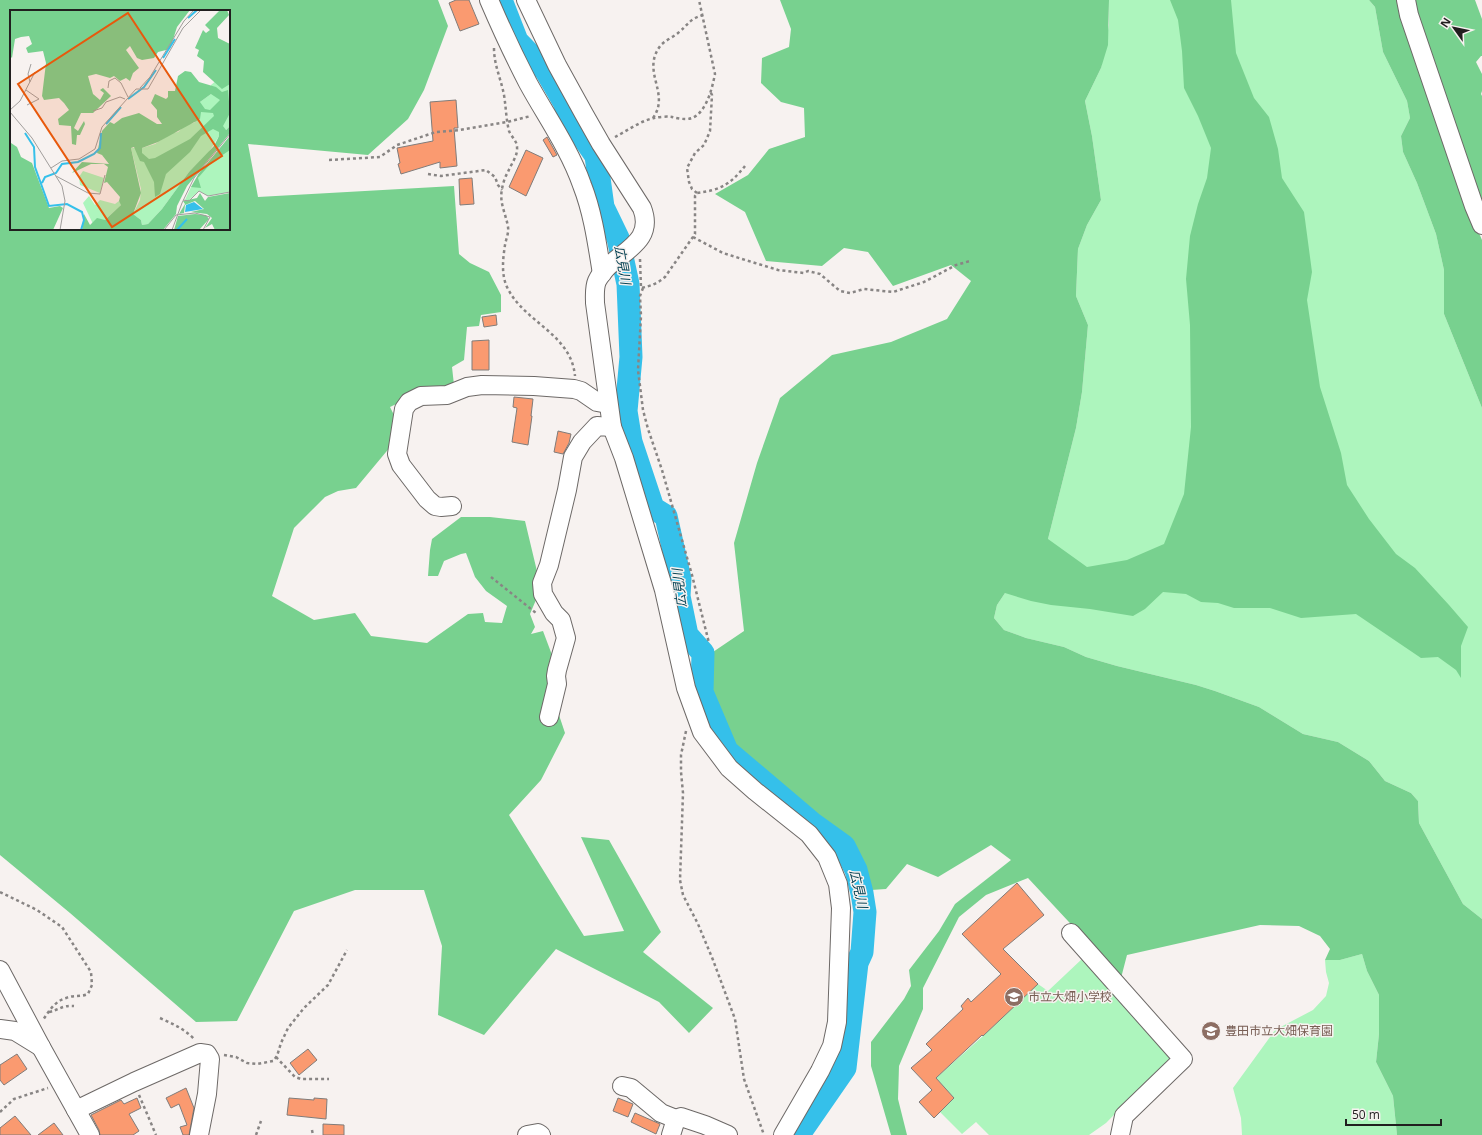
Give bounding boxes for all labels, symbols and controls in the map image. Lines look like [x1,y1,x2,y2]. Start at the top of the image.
north arrow [1434,8,1474,48]
inset map [10,10,230,230]
text: N [1436,14,1454,30]
water label: 広見川 [611,244,636,288]
water label: 広見川 [667,566,690,608]
water label: 広見川 [846,868,873,912]
school or university icon: 市立大畑小学校 [1003,986,1025,1008]
place label: 市立大畑小学校 [1028,988,1112,1005]
school or university icon: 豊田市立大畑保育園 [1200,1020,1222,1042]
place label: 豊田市立大畑保育園 [1225,1022,1333,1039]
scale bar [1346,1101,1441,1127]
text: 50 m [1352,1106,1380,1123]

